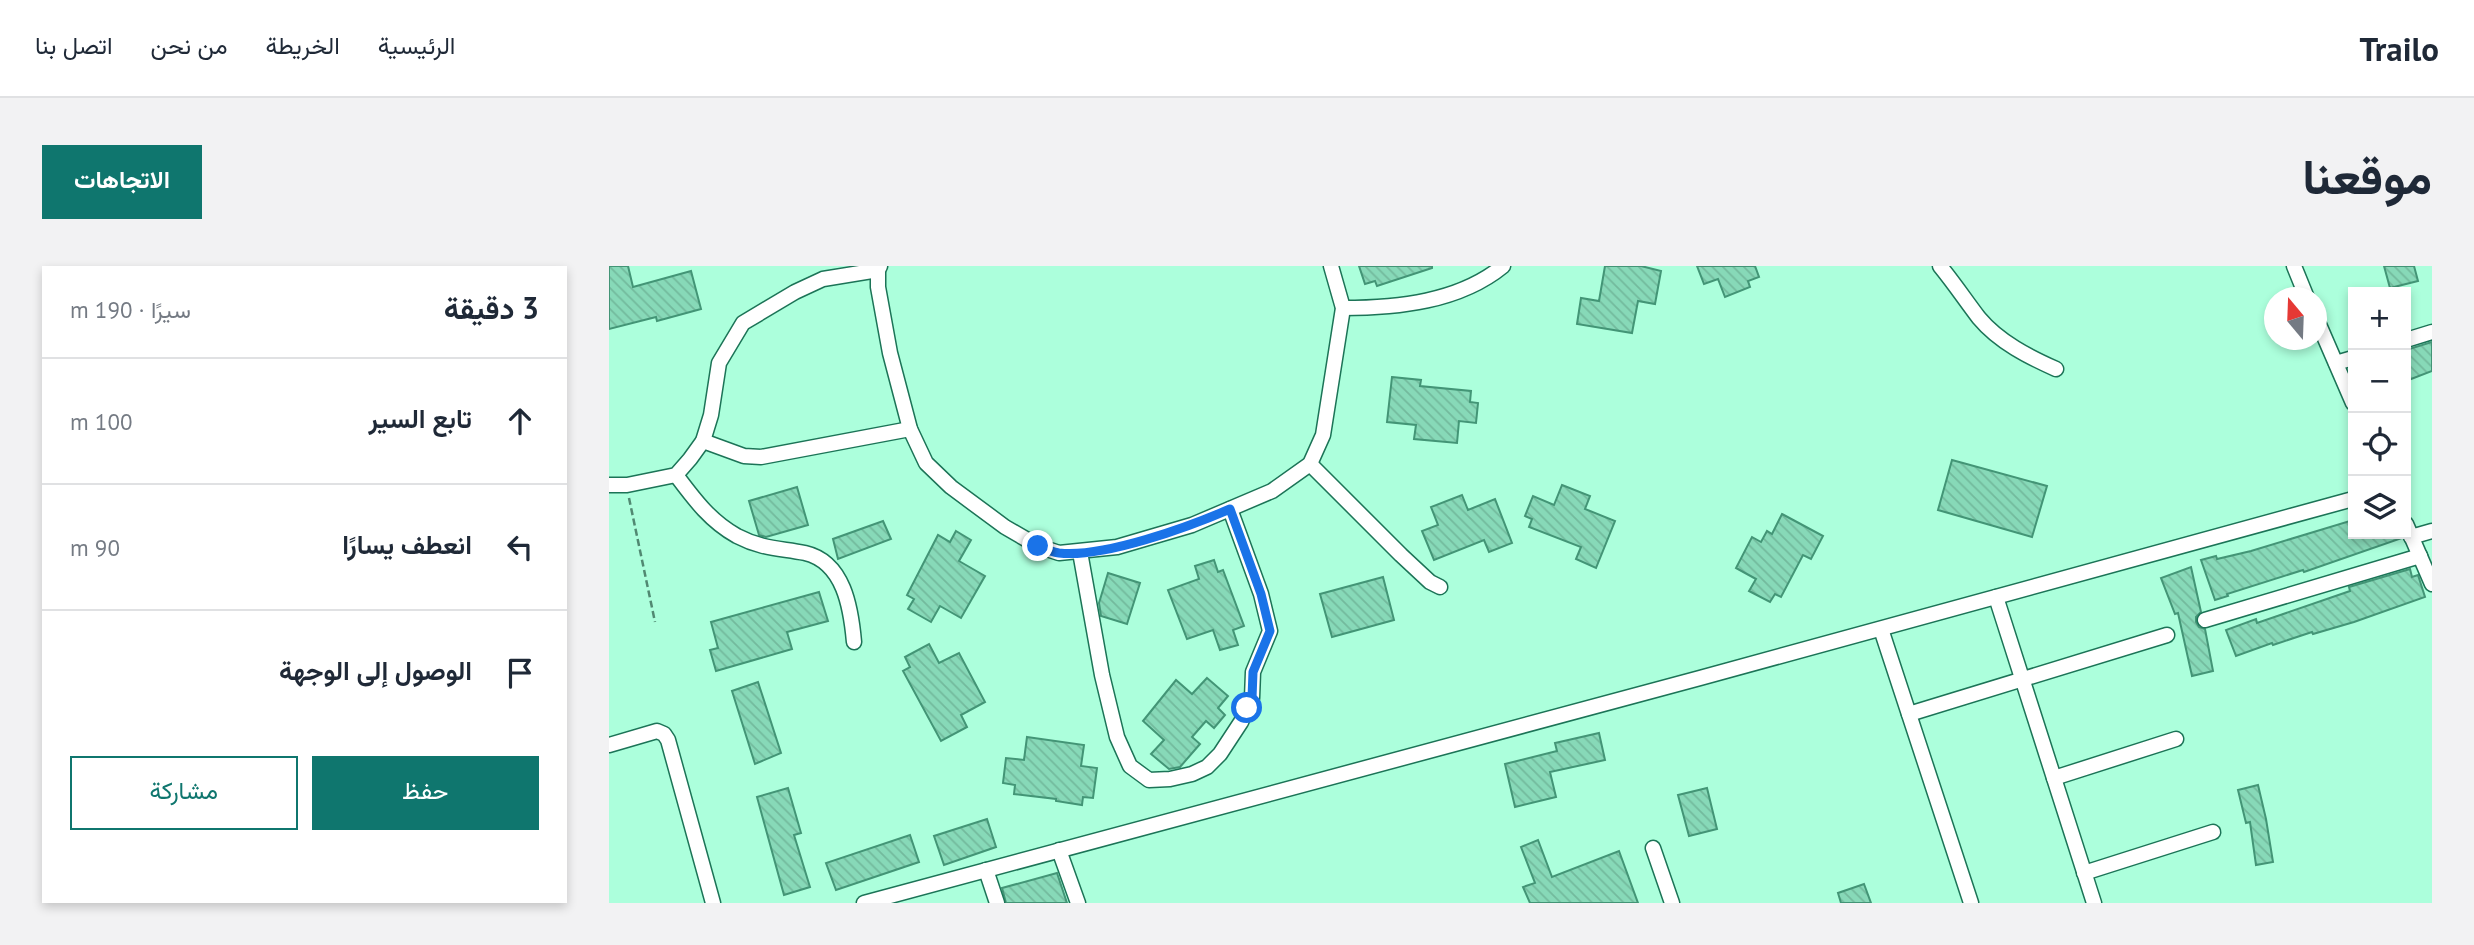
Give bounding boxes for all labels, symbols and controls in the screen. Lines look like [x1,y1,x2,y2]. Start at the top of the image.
text: Trailo [2359,27,2439,70]
text: اتصل بنا [35,30,113,61]
text: من نحن [151,30,228,61]
text: الخريطة [266,30,340,61]
text: الرئيسية [378,30,455,61]
text: موقعنا [2302,144,2432,208]
button: الاتجاهات [42,145,202,219]
north arrow [2264,287,2327,350]
map controls [2348,287,2411,539]
button: + [2348,287,2411,350]
text: 3 دقيقة [444,288,539,327]
text: سيرًا · 190 m [70,295,191,324]
button: − [2348,350,2411,413]
text: تابع السير [368,402,472,435]
icon: ahead [501,402,539,440]
text: 100 m [70,407,132,436]
button: locate [2348,413,2411,476]
button: layers [2348,476,2411,539]
text: انعطف يسارًا [342,528,472,561]
icon: left [501,528,539,566]
route end [1022,530,1053,561]
text: 90 m [70,533,120,562]
text: الوصول إلى الوجهة [279,654,472,687]
icon: arrive [501,654,539,692]
route start [1231,692,1262,723]
button: مشاركة [70,756,298,830]
button: حفظ [312,756,539,830]

